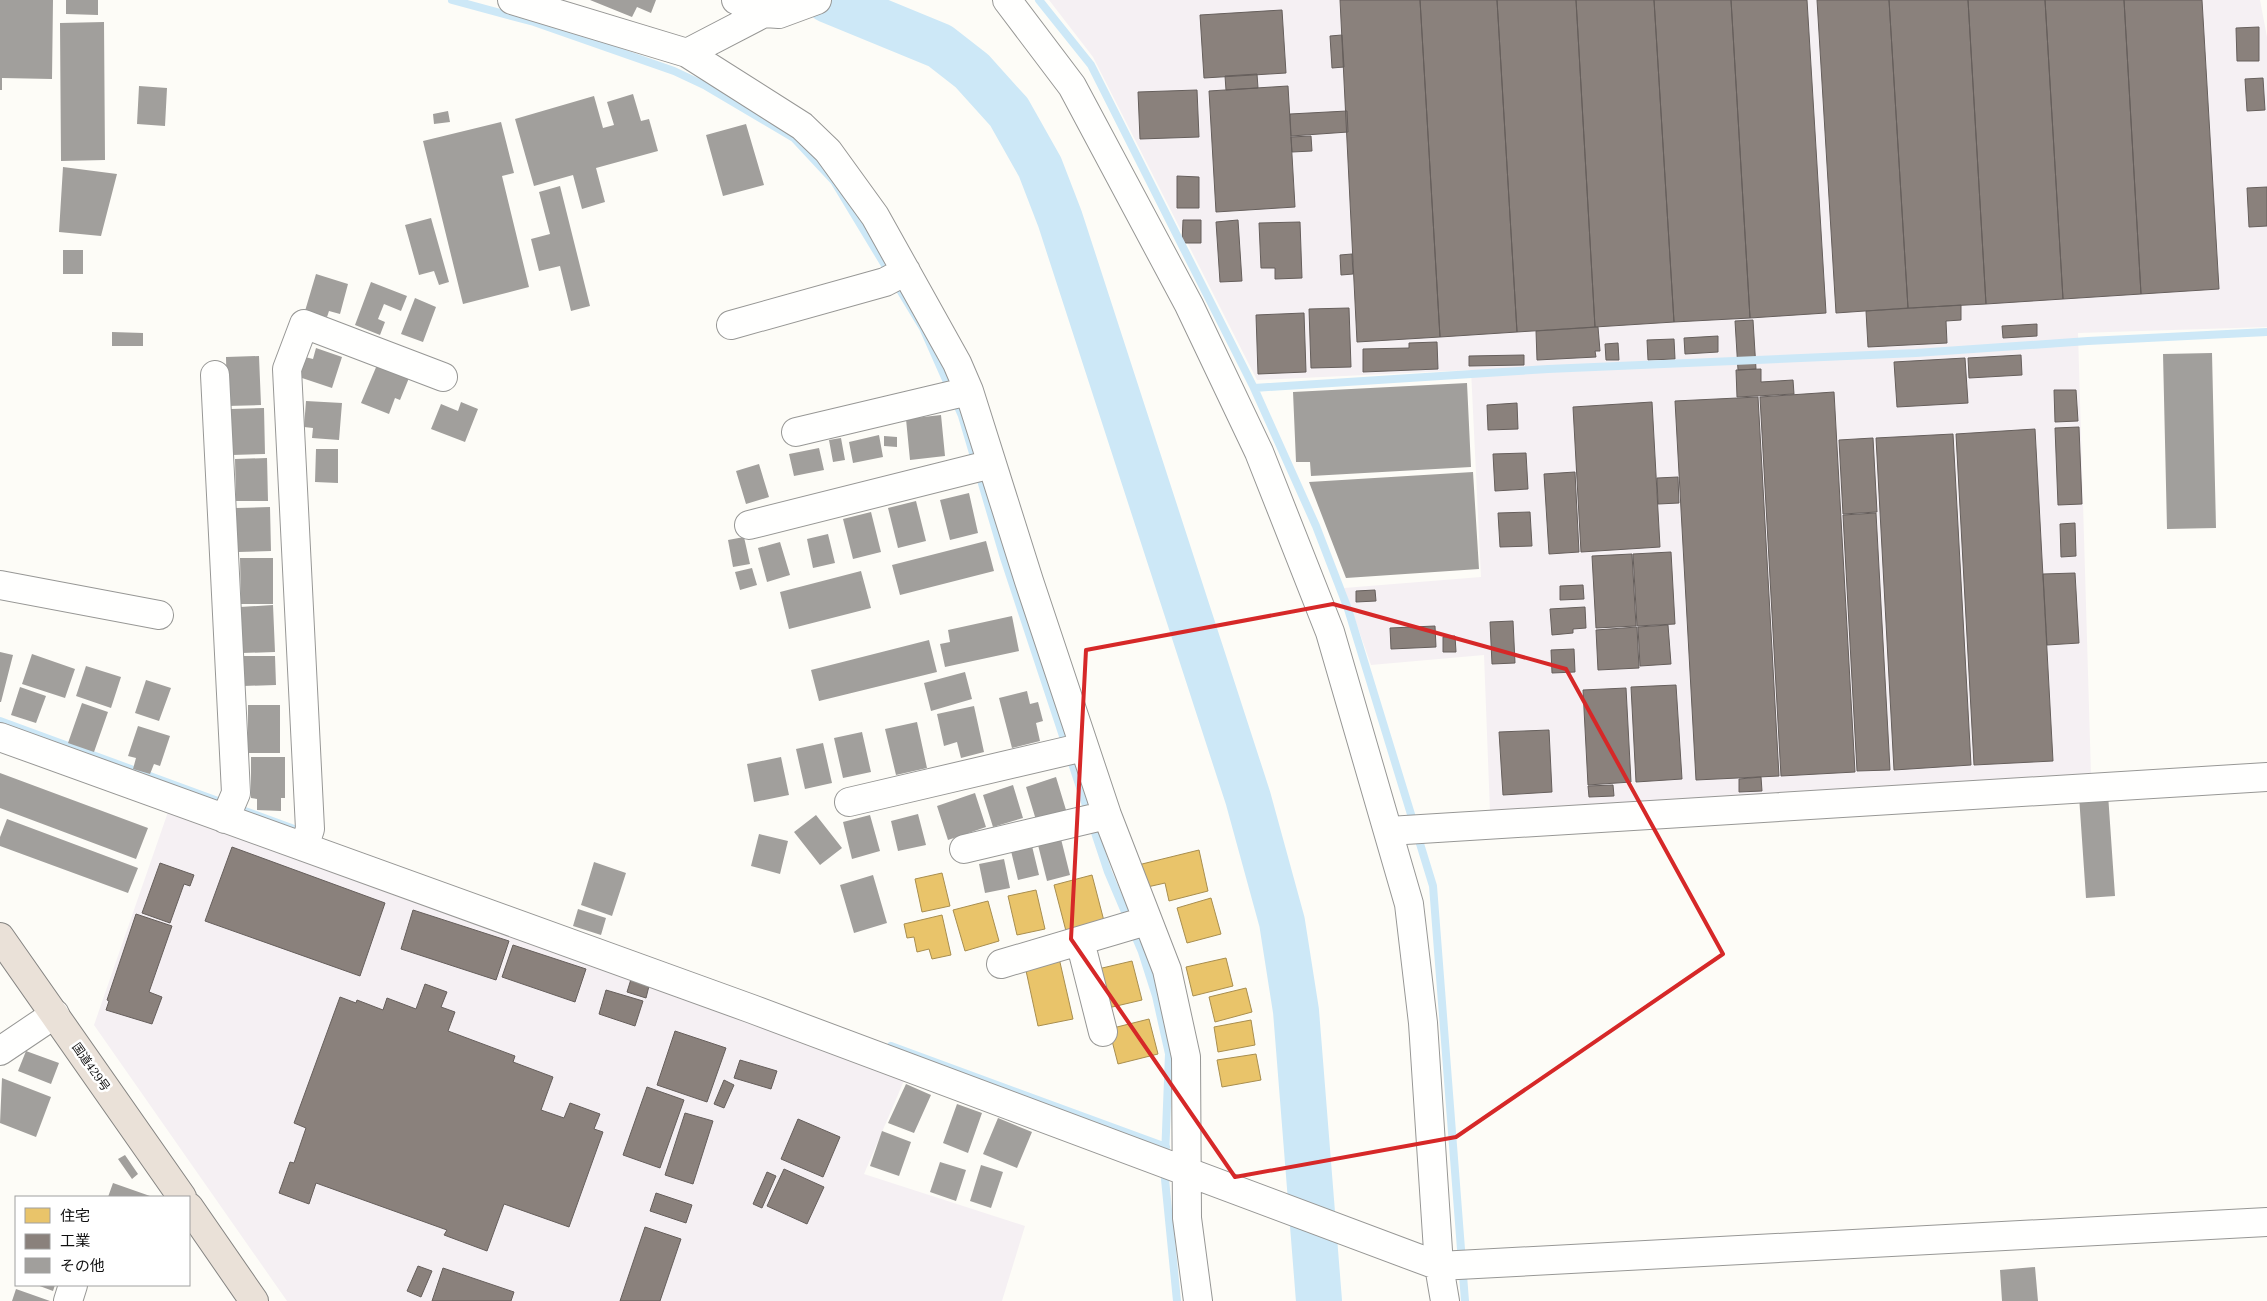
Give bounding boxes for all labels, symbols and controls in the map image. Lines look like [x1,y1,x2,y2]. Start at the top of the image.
street label: 国道429号 [69,1040,114,1094]
legend [15,1196,190,1286]
text: 住宅 [60,1206,90,1225]
text: 工業 [60,1231,90,1250]
text: その他 [60,1256,105,1275]

